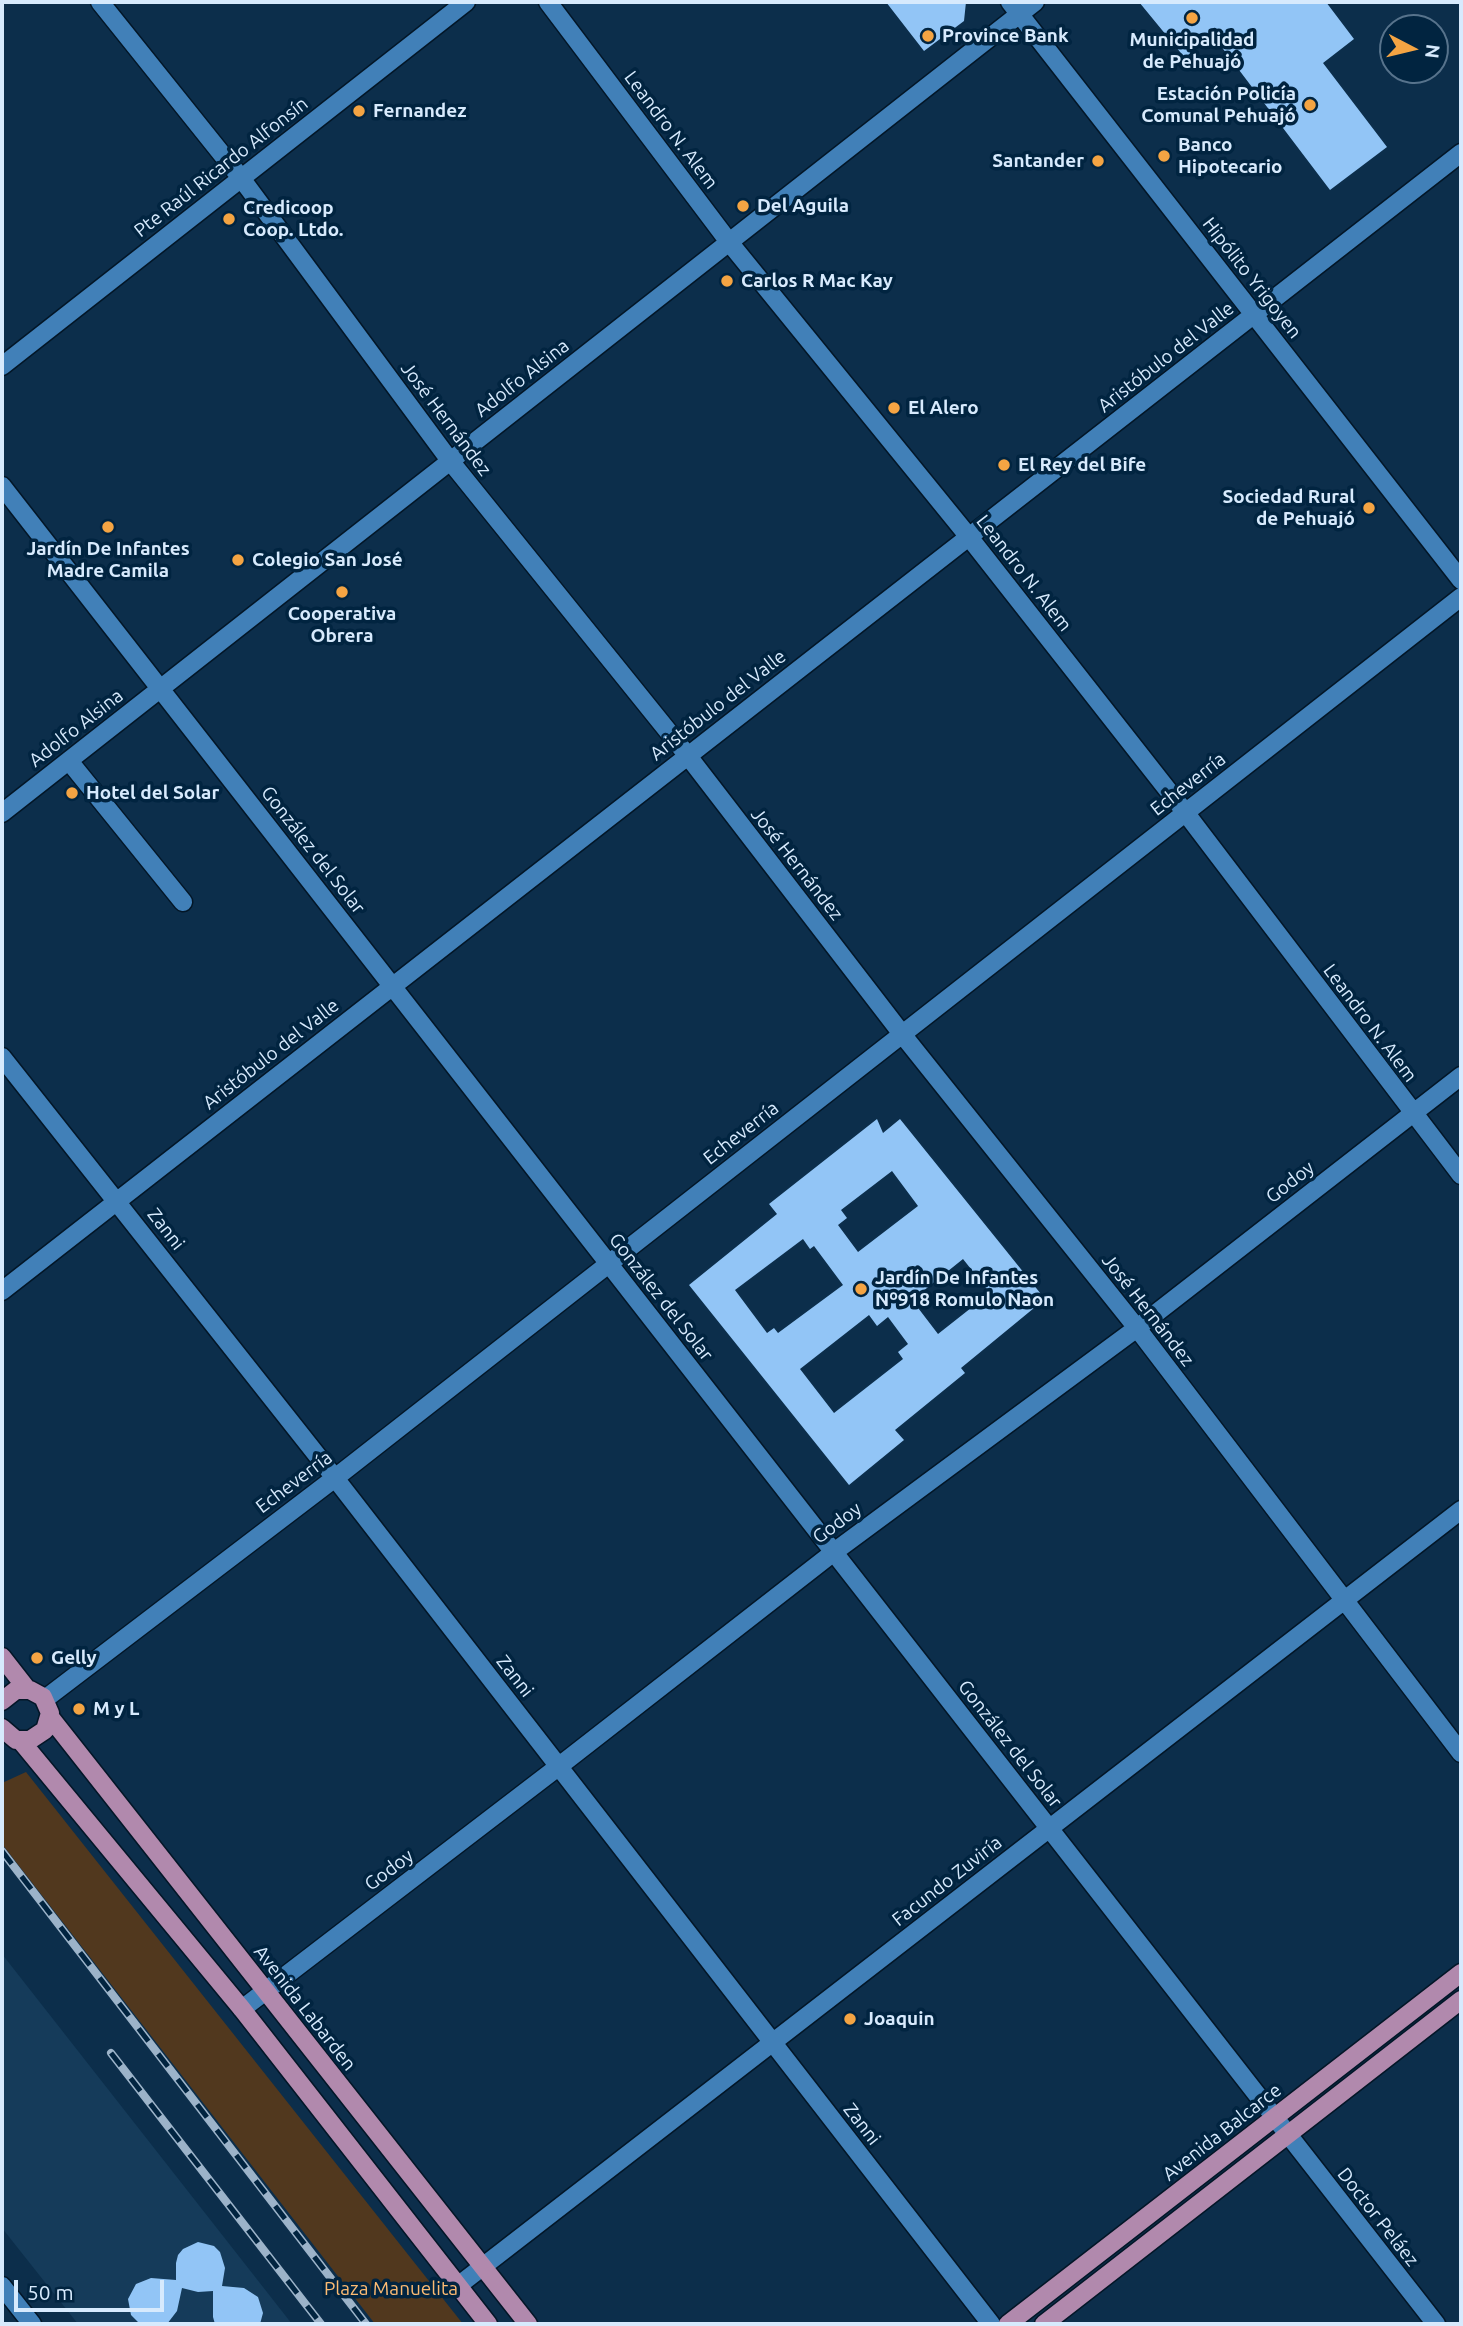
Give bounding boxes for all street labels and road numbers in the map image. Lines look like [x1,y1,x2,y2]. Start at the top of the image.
street label: Leandro N. Alem [619,67,723,193]
street label: Pte Raúl Ricardo Alfonsín [130,92,312,242]
street label: Hipólito Yrigoyen [1198,213,1306,343]
street label: Aristóbulo del Valle [1093,297,1239,417]
street label: Adolfo Alsina [470,334,574,422]
street label: José Hernández [396,358,496,480]
street label: Leandro N. Alem [972,510,1076,636]
street label: Aristóbulo del Valle [645,645,791,765]
street label: Adolfo Alsina [24,684,128,772]
street label: Echeverría [1146,748,1230,820]
street label: González del Solar [256,782,370,918]
street label: José Hernández [746,803,848,925]
street label: Leandro N. Alem [1318,960,1422,1086]
street label: Aristóbulo del Valle [198,994,344,1114]
street label: Echeverría [699,1097,783,1169]
street label: Godoy [1261,1156,1319,1208]
street label: Zanni [143,1204,189,1254]
street label: González del Solar [604,1229,718,1365]
street label: José Hernández [1097,1249,1199,1371]
street label: Echeverría [251,1446,337,1518]
street label: Godoy [808,1497,866,1549]
street label: Zanni [492,1651,538,1701]
street label: González del Solar [953,1676,1067,1812]
street label: Facundo Zuviría [888,1831,1006,1931]
street label: Godoy [360,1844,418,1896]
street label: Avenida Labarden [249,1941,361,2075]
street label: Avenida Balcarce [1158,2079,1286,2185]
street label: Zanni [839,2099,885,2149]
street label: Doctor Peláez [1332,2163,1424,2271]

